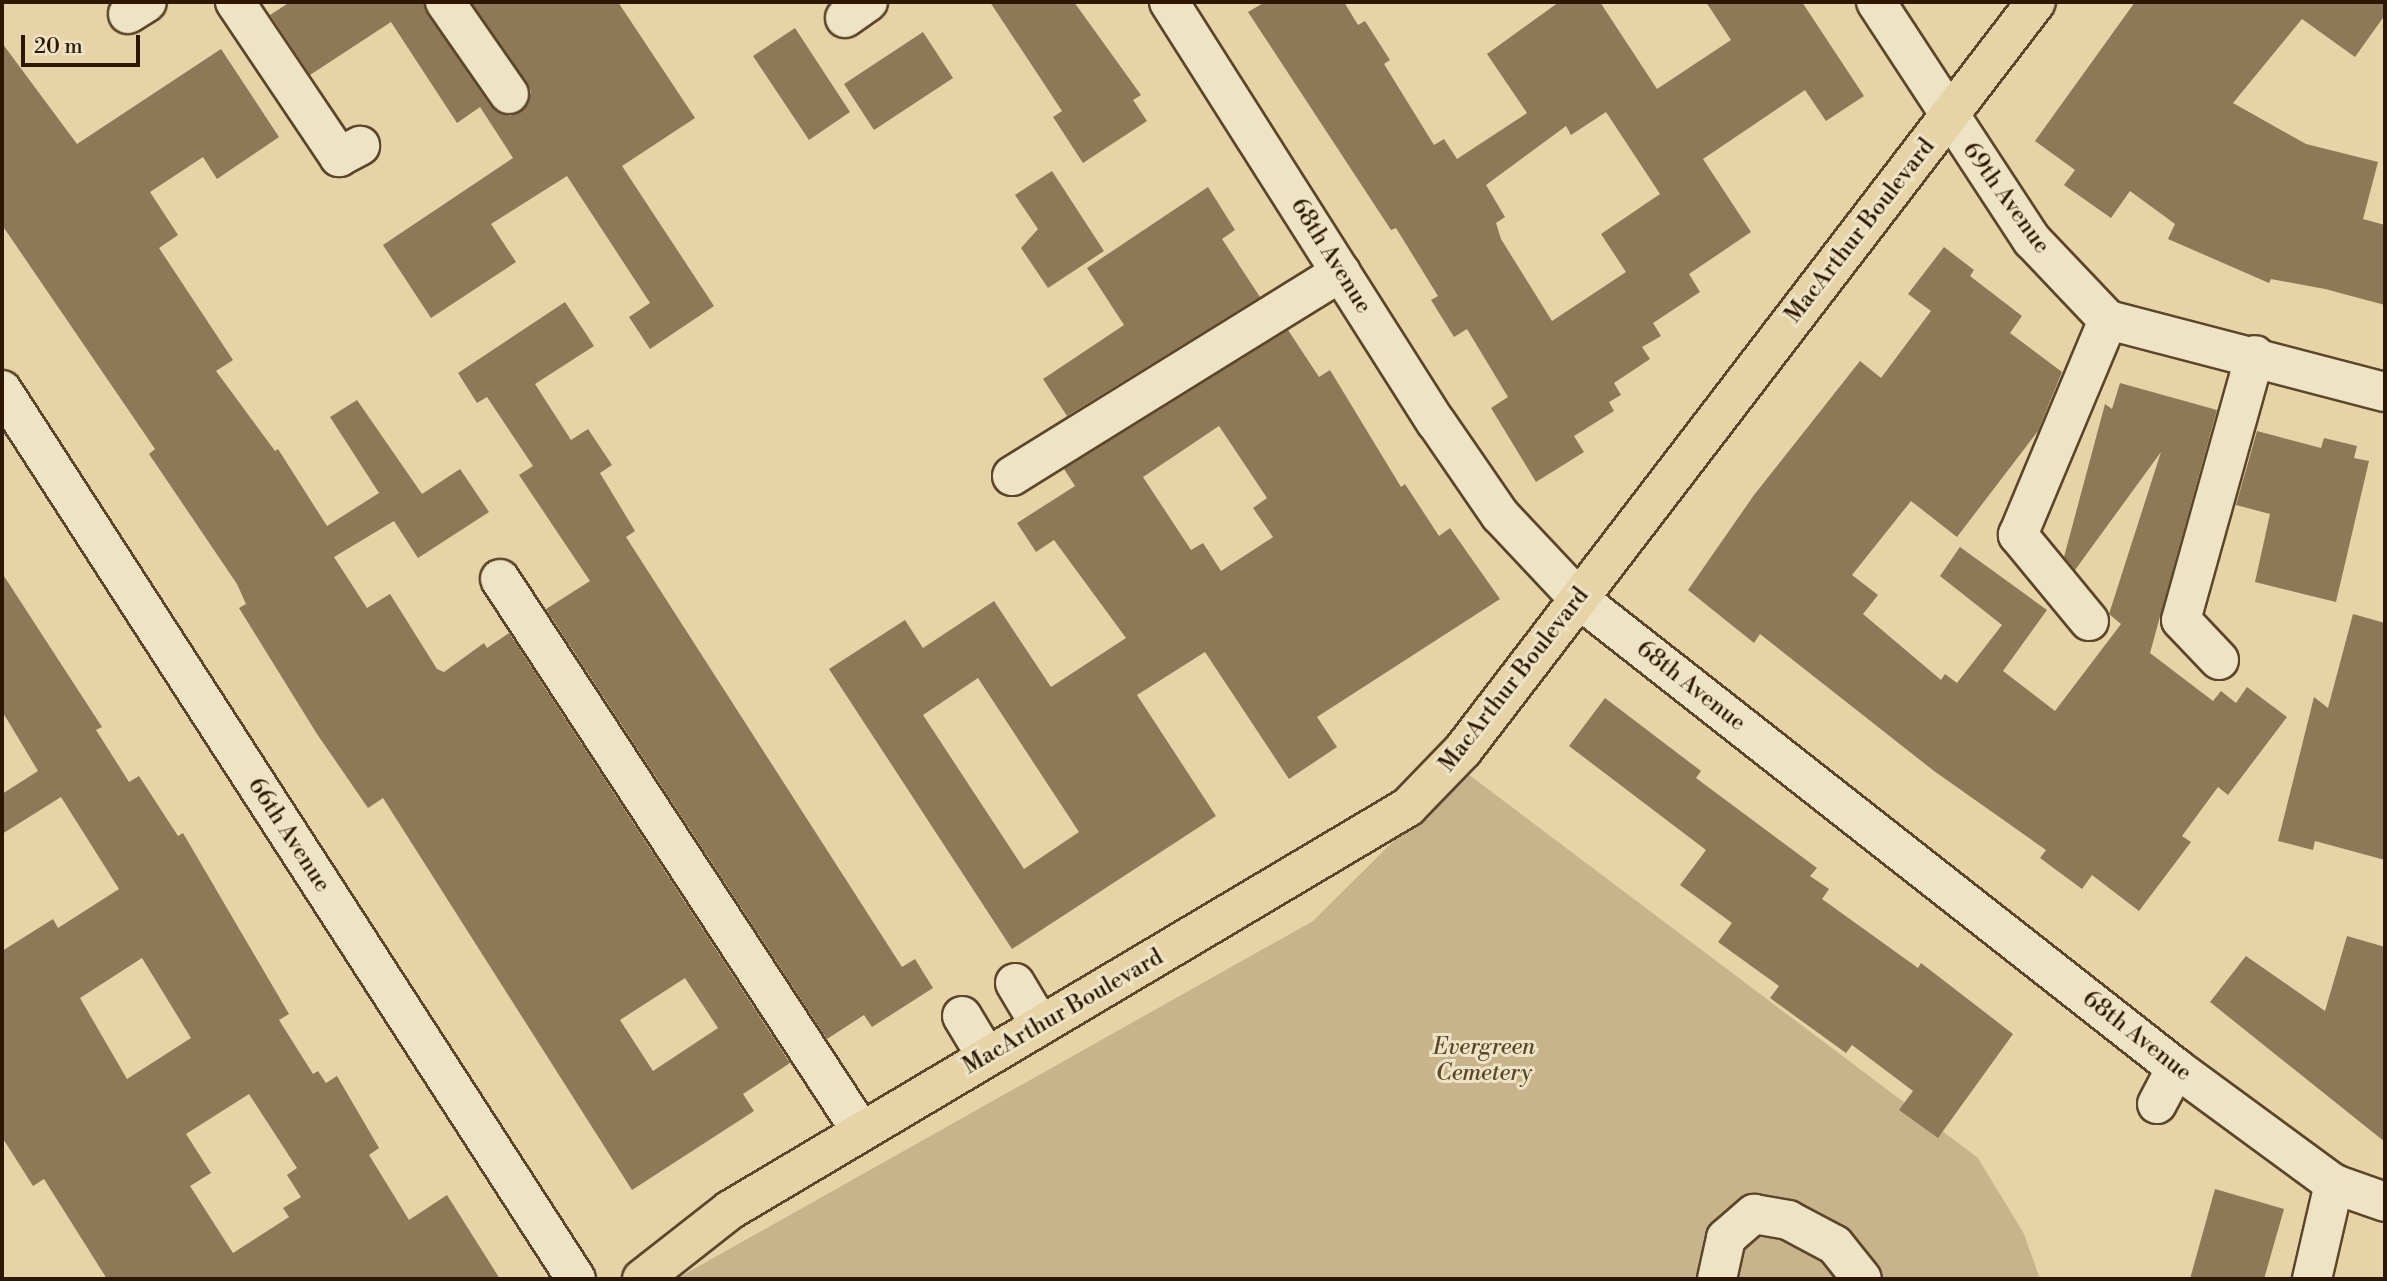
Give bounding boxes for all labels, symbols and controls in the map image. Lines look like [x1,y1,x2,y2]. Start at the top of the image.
scale bar [24,21,144,65]
text: 20 m [34,34,83,60]
street label: MacArthur Boulevard [1779,133,1941,329]
street label: 69th Avenue [1956,137,2056,259]
street label: 68th Avenue [1285,193,1377,319]
street label: MacArthur Boulevard [1433,582,1595,778]
street label: 68th Avenue [1631,635,1751,737]
street label: 66th Avenue [242,773,336,897]
street label: MacArthur Boulevard [958,943,1168,1081]
street label: 68th Avenue [2077,985,2197,1087]
park label: Evergreen Cemetery [1433,1033,1535,1087]

